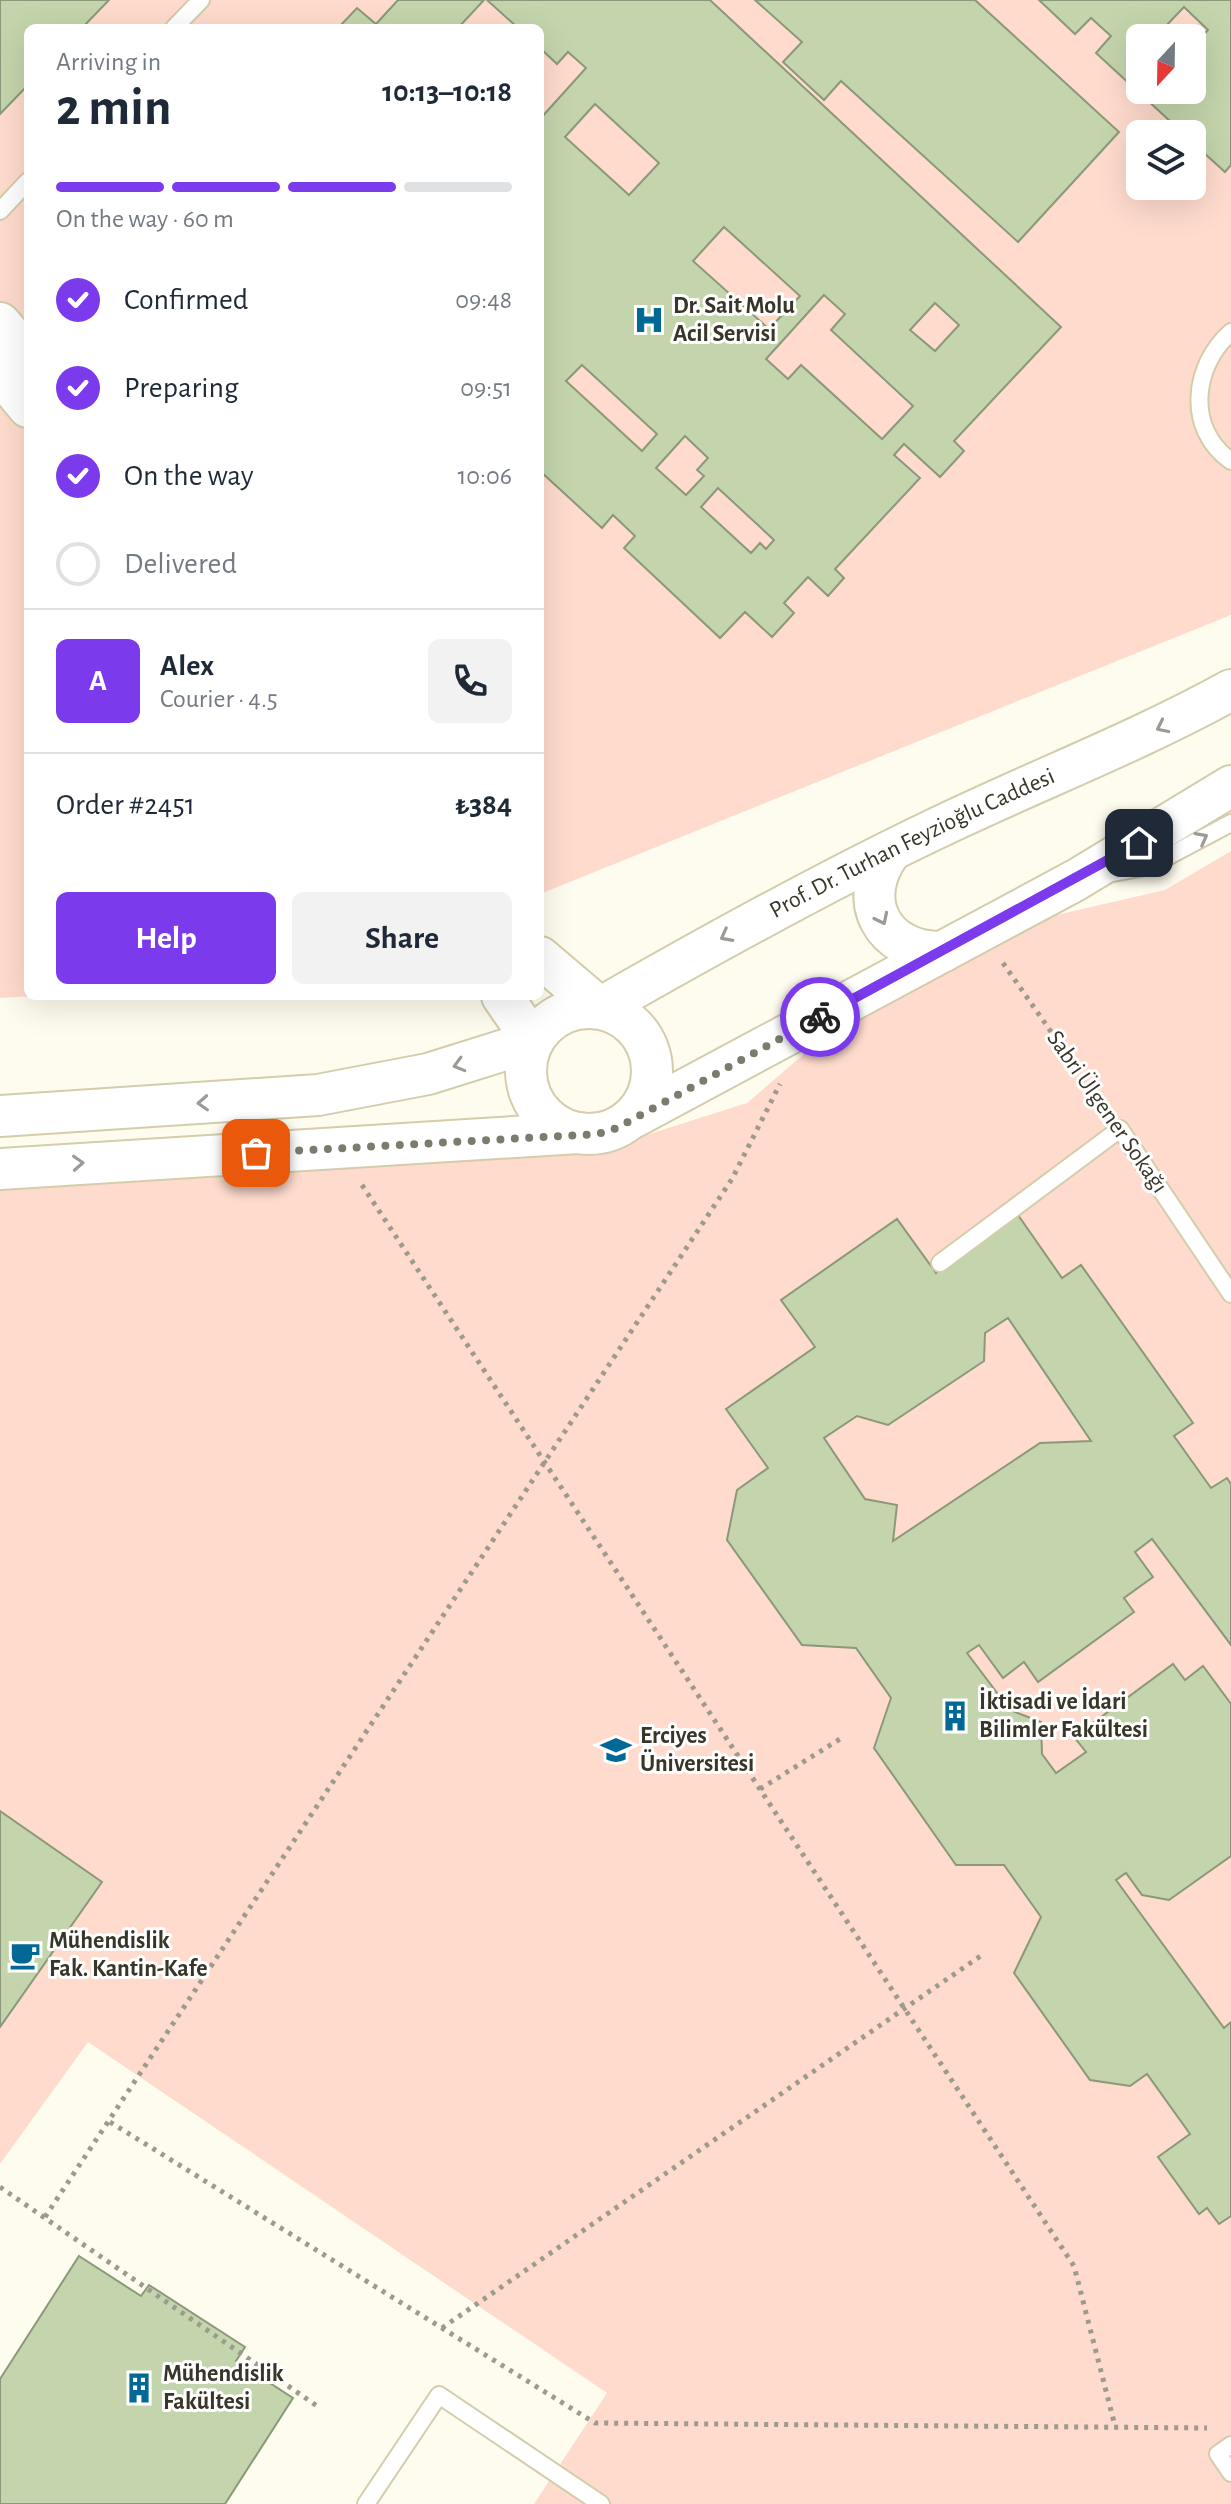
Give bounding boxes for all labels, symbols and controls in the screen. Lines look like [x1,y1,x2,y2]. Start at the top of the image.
north arrow [1126,24,1206,104]
map controls [1126,24,1206,200]
text: Arriving in [56,49,161,75]
text: 10:13–10:18 [382,77,512,107]
text: 2 min [56,82,171,134]
button: layers [1126,120,1206,200]
text: On the way · 60 m [56,206,234,232]
icon: check [56,278,100,322]
text: Confirmed [124,285,248,315]
text: 09:48 [455,287,512,313]
place label: Dr. Sait Molu Acil Servisi [673,294,795,346]
hospital icon: Dr. Sait Molu Acil Servisi [632,303,666,337]
icon: check [56,366,100,410]
text: Preparing [124,373,239,403]
text: 09:51 [460,375,512,401]
icon: check [56,454,100,498]
text: On the way [124,461,253,491]
text: 10:06 [457,463,512,489]
text: Delivered [124,549,237,579]
button: phone [428,639,512,723]
text: Alex [160,651,214,681]
text: A [89,666,107,696]
text: Courier · 4.5 [160,686,278,712]
one-way arrow [1156,717,1171,733]
street label: Prof. Dr. Turhan Feyzioğlu Caddesi [766,764,1058,923]
text: Order #2451 [56,790,195,820]
text: ₺384 [455,790,512,820]
pin [1105,809,1173,877]
icon: home [1117,821,1161,865]
one-way arrow [1194,833,1208,848]
button: Help [56,892,276,984]
button: Share [292,892,512,984]
one-way arrow [872,911,888,925]
one-way arrow [720,926,735,942]
courier [780,977,860,1057]
icon: bike [798,995,842,1039]
street label: Sabri Ülgener Sokağı [1042,1026,1173,1198]
one-way arrow [453,1056,467,1073]
one-way arrow [196,1094,209,1111]
pin [222,1119,290,1187]
icon: bag [234,1131,278,1175]
one-way arrow [72,1155,85,1172]
place label: İktisadi ve İdari Bilimler Fakültesi [979,1687,1148,1742]
building icon: İktisadi ve İdari Bilimler Fakültesi [938,1699,972,1733]
place label: Erciyes Üniversitesi [640,1724,754,1776]
school or university icon: Erciyes Üniversitesi [599,1733,633,1767]
place label: Mühendislik Fak. Kantin-Kafe [49,1929,207,1981]
cafe icon: Mühendislik Fak. Kantin-Kafe [8,1938,42,1972]
place label: Mühendislik Fakültesi [163,2362,284,2414]
building icon: Mühendislik Fakültesi [122,2371,156,2405]

